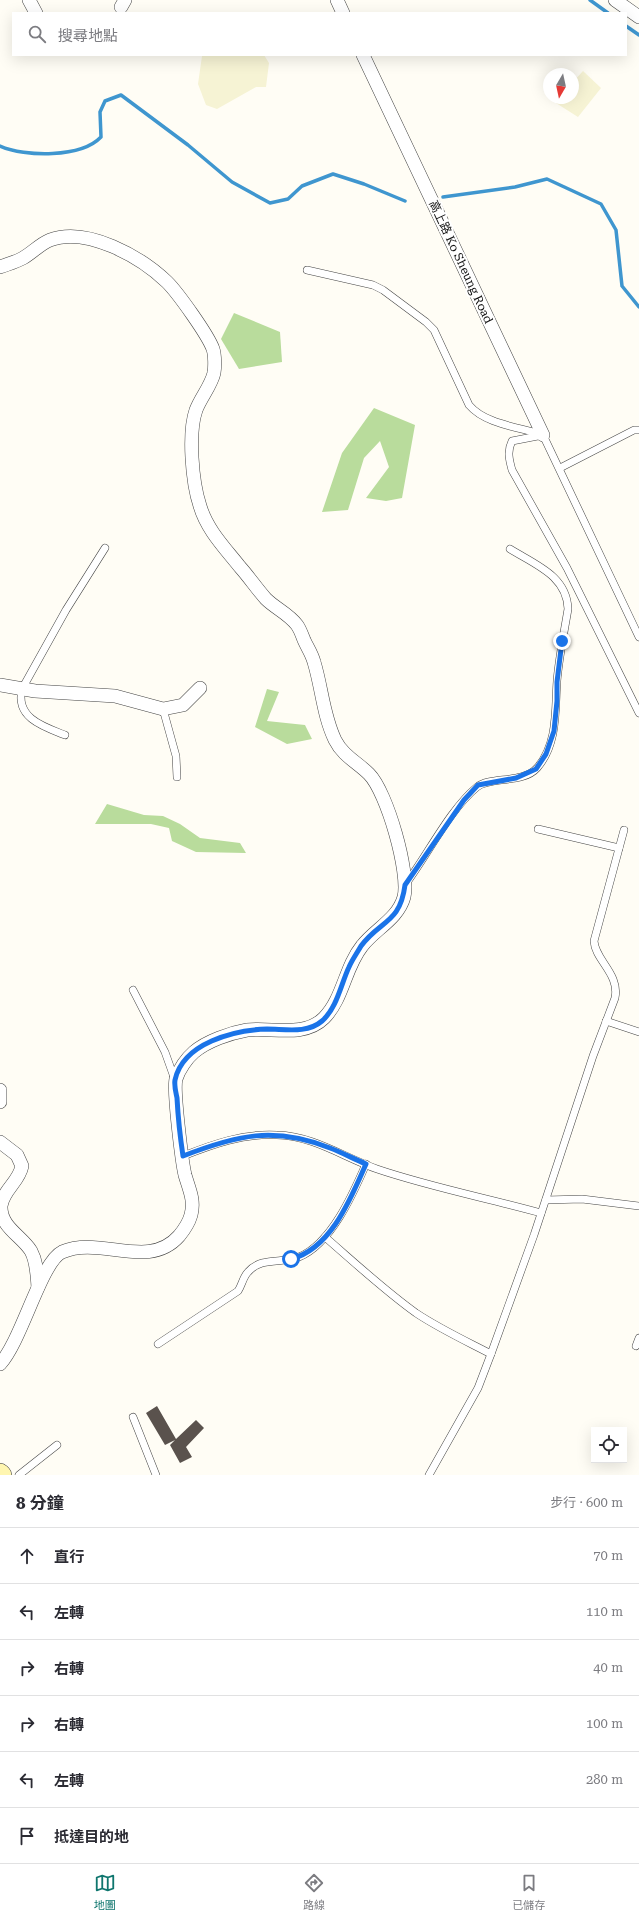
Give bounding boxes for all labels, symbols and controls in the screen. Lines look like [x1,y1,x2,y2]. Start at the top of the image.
search box [12,12,627,56]
icon: search [26,23,48,45]
text: 搜尋地點 [58,27,118,45]
north arrow [543,68,579,104]
street label: 高上路 Ko Sheung Road [426,198,496,326]
route end [553,632,571,650]
route start [282,1250,300,1268]
map controls [591,1427,627,1463]
button: locate [591,1427,627,1463]
text: 8 分鐘 [16,1493,64,1513]
text: 步行 · 600 m [550,1495,623,1510]
icon: ahead [16,1545,38,1567]
text: 直行 [54,1548,84,1566]
text: 70 m [593,1548,623,1563]
icon: left [16,1601,38,1623]
text: 左轉 [54,1604,84,1622]
text: 110 m [586,1604,623,1619]
icon: right [16,1657,38,1679]
text: 右轉 [54,1660,84,1678]
text: 40 m [593,1660,623,1675]
icon: right [16,1713,38,1735]
text: 右轉 [54,1716,84,1734]
text: 100 m [586,1716,623,1731]
icon: left [16,1769,38,1791]
text: 左轉 [54,1772,84,1790]
text: 280 m [586,1772,623,1787]
icon: arrive [16,1825,38,1847]
text: 抵達目的地 [54,1828,129,1846]
tab: 地圖 [94,1872,116,1912]
tab: 路線 [303,1872,325,1912]
tab: 已儲存 [512,1872,545,1912]

